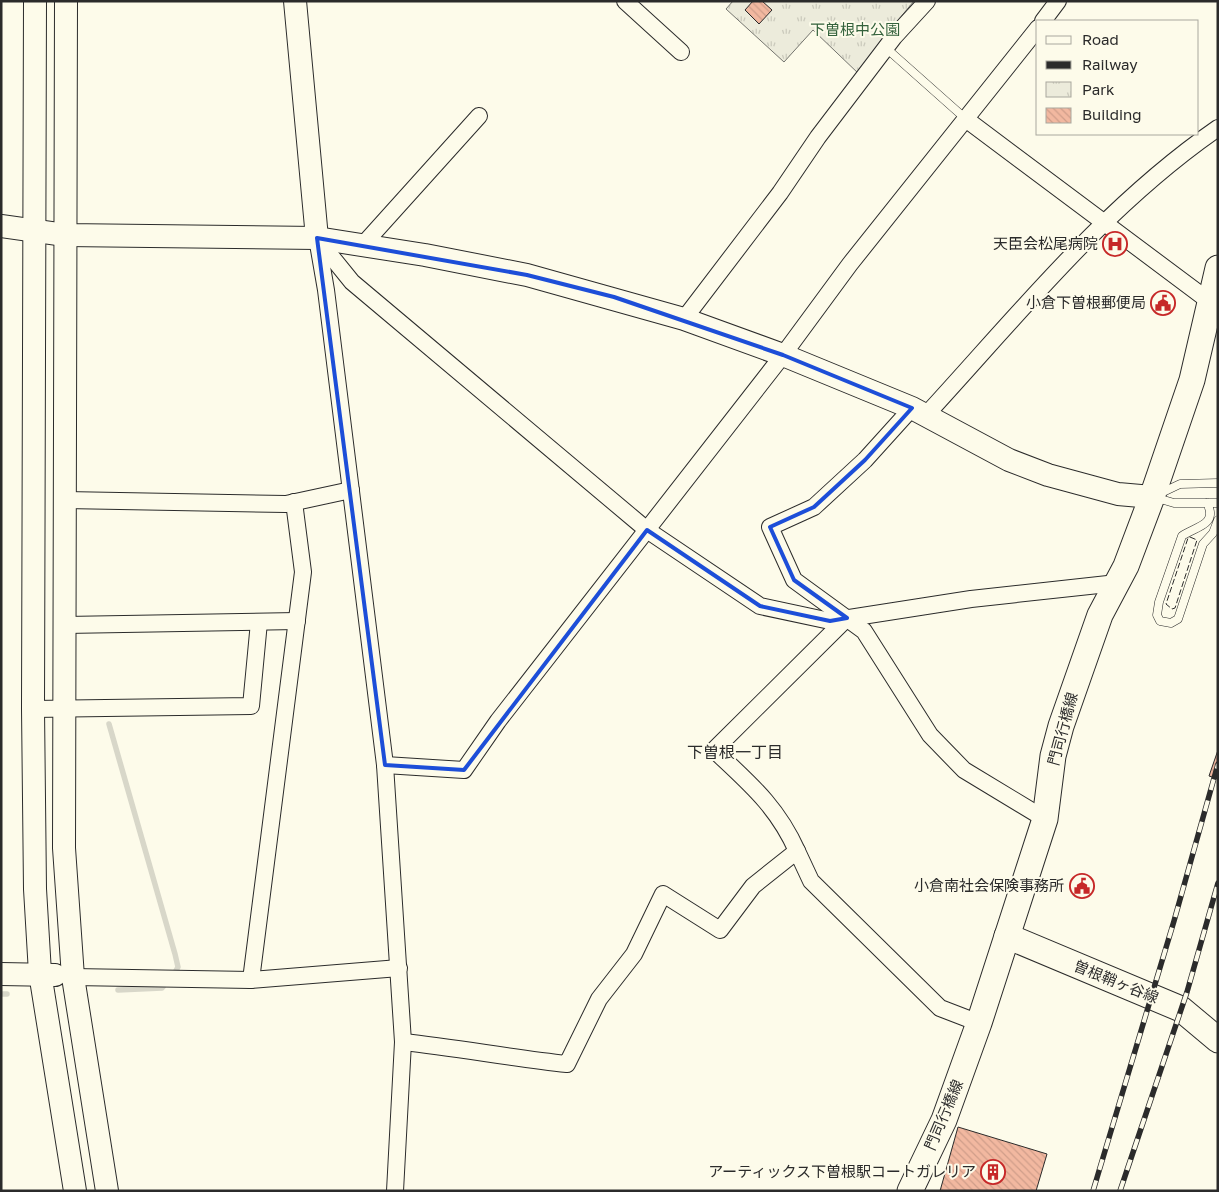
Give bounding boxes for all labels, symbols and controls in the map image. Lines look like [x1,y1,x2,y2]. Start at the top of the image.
park label: 下曽根中公園 [810,20,900,38]
legend [1036,20,1199,135]
text: Road [1082,30,1119,48]
text: Railway [1082,55,1138,73]
text: Park [1082,80,1115,98]
text: Building [1082,105,1142,123]
hospital icon: 天臣会松尾病院 [1102,231,1128,257]
place label: 天臣会松尾病院 [993,234,1098,252]
public building icon: 小倉下曽根郵便局 [1150,290,1176,316]
place label: 小倉下曽根郵便局 [1026,293,1146,311]
street label: 門司行橋線 [1044,690,1080,767]
district label: 下曽根一丁目 [687,742,783,762]
public building icon: 小倉南社会保険事務所 [1069,873,1095,899]
place label: 小倉南社会保険事務所 [914,876,1064,894]
street label: 曽根鞘ヶ谷線 [1071,956,1161,1006]
street label: 門司行橋線 [920,1077,966,1153]
building icon: アーティックス下曽根駅コートガレリア [980,1159,1006,1185]
place label: アーティックス下曽根駅コートガレリア [708,1162,976,1180]

